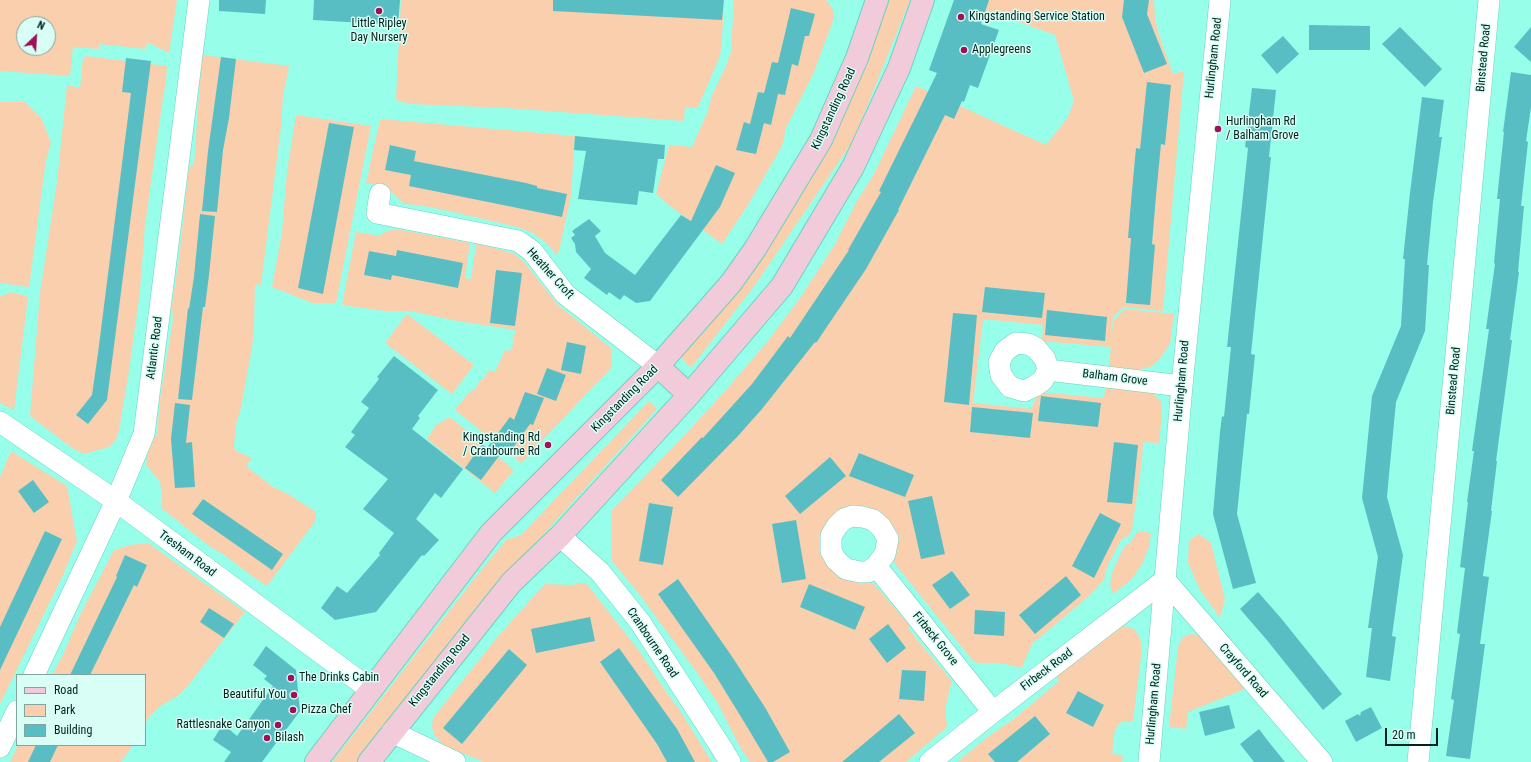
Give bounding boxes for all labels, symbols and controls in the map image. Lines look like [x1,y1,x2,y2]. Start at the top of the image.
marker: Little Ripley Day Nursery [374,6,384,16]
place label: Kingstanding Service Station [969,10,1105,24]
marker: Kingstanding Service Station [956,12,966,22]
north arrow [16,16,56,56]
place label: Little Ripley Day Nursery [350,17,408,45]
street label: Hurlingham Road [1203,17,1225,99]
text: N [35,18,47,33]
street label: Binstead Road [1474,23,1494,93]
place label: Applegreens [972,43,1031,57]
marker: Applegreens [959,45,969,55]
street label: Kingstanding Road [809,66,859,152]
place label: Hurlingham Rd / Balham Grove [1226,115,1299,143]
marker: Hurlingham Rd / Balham Grove [1213,124,1223,134]
street label: Heather Croft [523,245,577,303]
street label: Atlantic Road [144,316,166,380]
street label: Hurlingham Road [1171,340,1193,422]
street label: Binstead Road [1444,346,1464,416]
street label: Kingstanding Road [588,362,662,436]
street label: Balham Grove [1082,367,1148,389]
place label: Kingstanding Rd / Cranbourne Rd [463,431,540,459]
marker: Kingstanding Rd / Cranbourne Rd [543,440,553,450]
street label: Tresham Road [156,528,218,580]
street label: Cranbourne Road [623,605,681,681]
street label: Firbeck Grove [909,609,961,669]
street label: Kingstanding Road [406,632,474,710]
street label: Crayford Road [1216,641,1270,701]
street label: Firbeck Road [1018,646,1076,694]
street label: Hurlingham Road [1143,663,1165,745]
place label: The Drinks Cabin [299,671,379,685]
marker: The Drinks Cabin [286,673,296,683]
legend [16,674,146,746]
text: Road [54,683,78,697]
place label: Beautiful You [223,688,286,702]
marker: Beautiful You [289,690,299,700]
text: Park [54,703,75,717]
place label: Pizza Chef [301,703,351,717]
marker: Pizza Chef [288,705,298,715]
place label: Rattlesnake Canyon [177,718,270,732]
marker: Rattlesnake Canyon [273,720,283,730]
scale bar [1387,720,1440,746]
text: Building [54,723,92,737]
text: 20 m [1392,728,1416,742]
place label: Bilash [275,731,304,745]
marker: Bilash [262,733,272,743]

